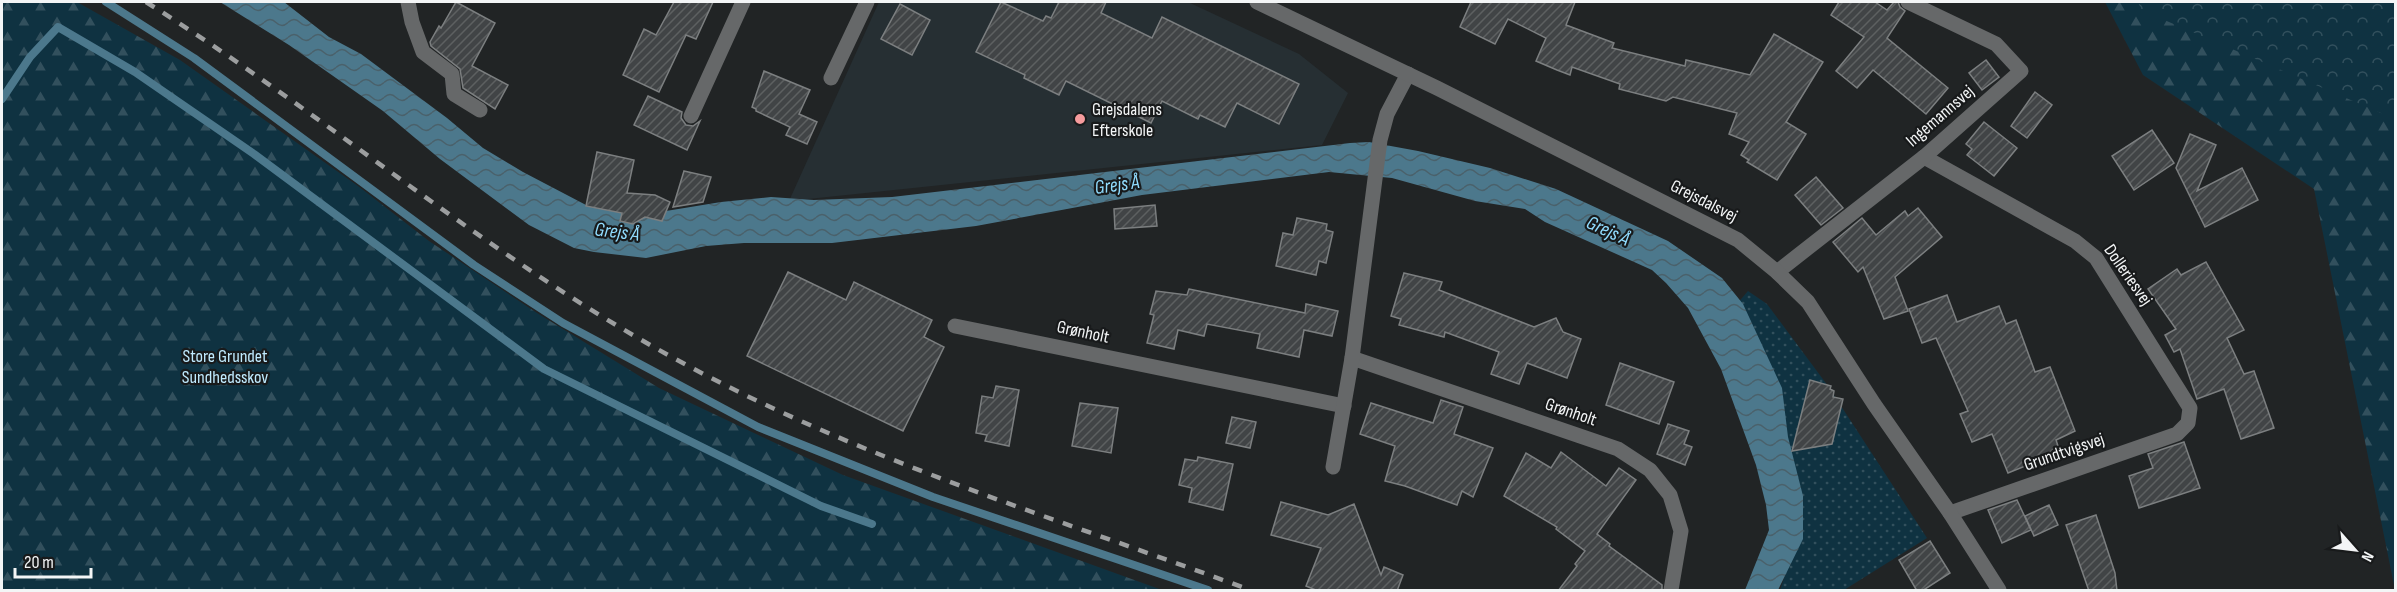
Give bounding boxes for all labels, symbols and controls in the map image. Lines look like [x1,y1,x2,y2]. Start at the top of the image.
street label: Ingemannsvej [1902,81,1978,151]
place label: Grejsdalens Efterskole [1092,99,1162,141]
marker: Grejsdalens Efterskole [1073,112,1087,126]
water label: Grejs Å [1093,170,1141,200]
street label: Grejsdalsvej [1667,175,1741,227]
water label: Grejs Å [1583,211,1633,251]
water label: Grejs Å [593,217,641,247]
street label: Dolleriesvej [2099,240,2157,310]
street label: Grønholt [1055,316,1112,348]
park label: Store Grundet Sundhedsskov [182,346,268,388]
street label: Grønholt [1542,393,1600,431]
street label: Grundtvigsvej [2021,428,2107,476]
north arrow [2325,520,2385,580]
scale bar [15,541,92,579]
text: N [2357,548,2377,565]
text: 20 m [24,552,54,573]

